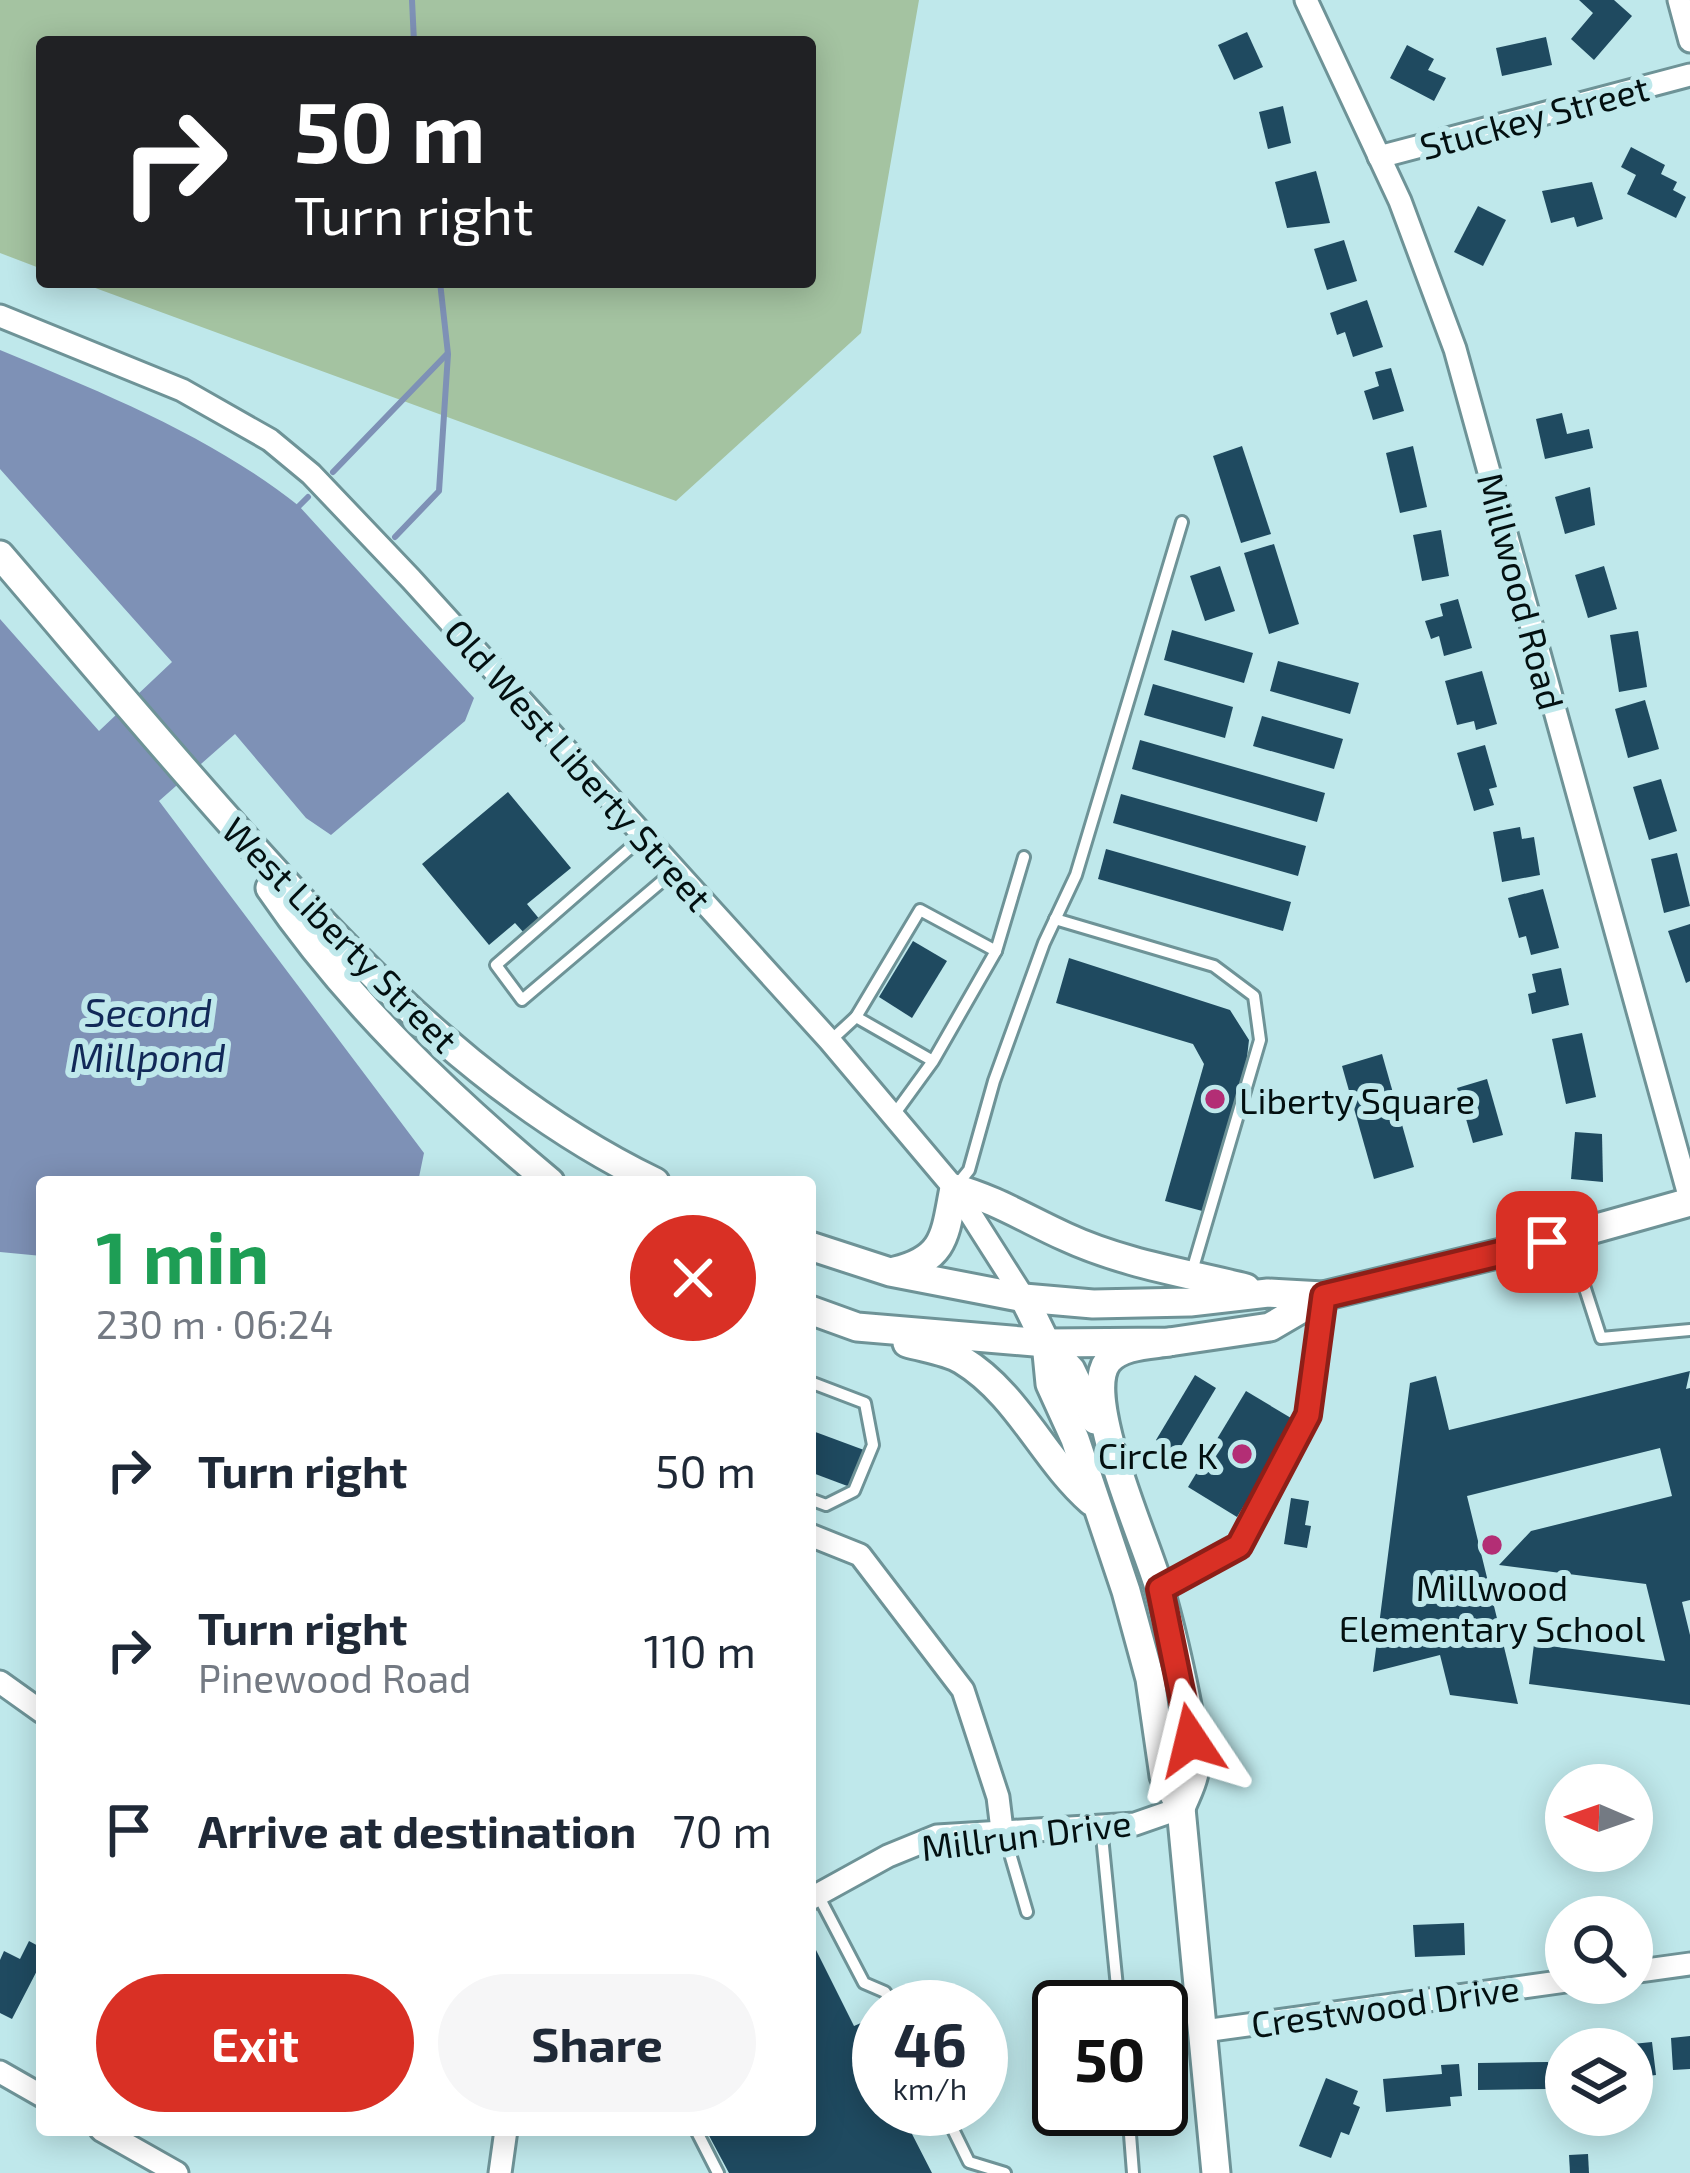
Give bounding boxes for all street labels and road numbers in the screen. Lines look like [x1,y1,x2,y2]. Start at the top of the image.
street label: Stuckey Street [1415,65,1653,167]
street label: Millwood Road [1470,468,1574,714]
street label: Old West Liberty Street [437,609,721,919]
street label: West Liberty Street [215,808,467,1060]
street label: Millrun Drive [919,1800,1133,1868]
street label: Crestwood Drive [1248,1965,1522,2045]

